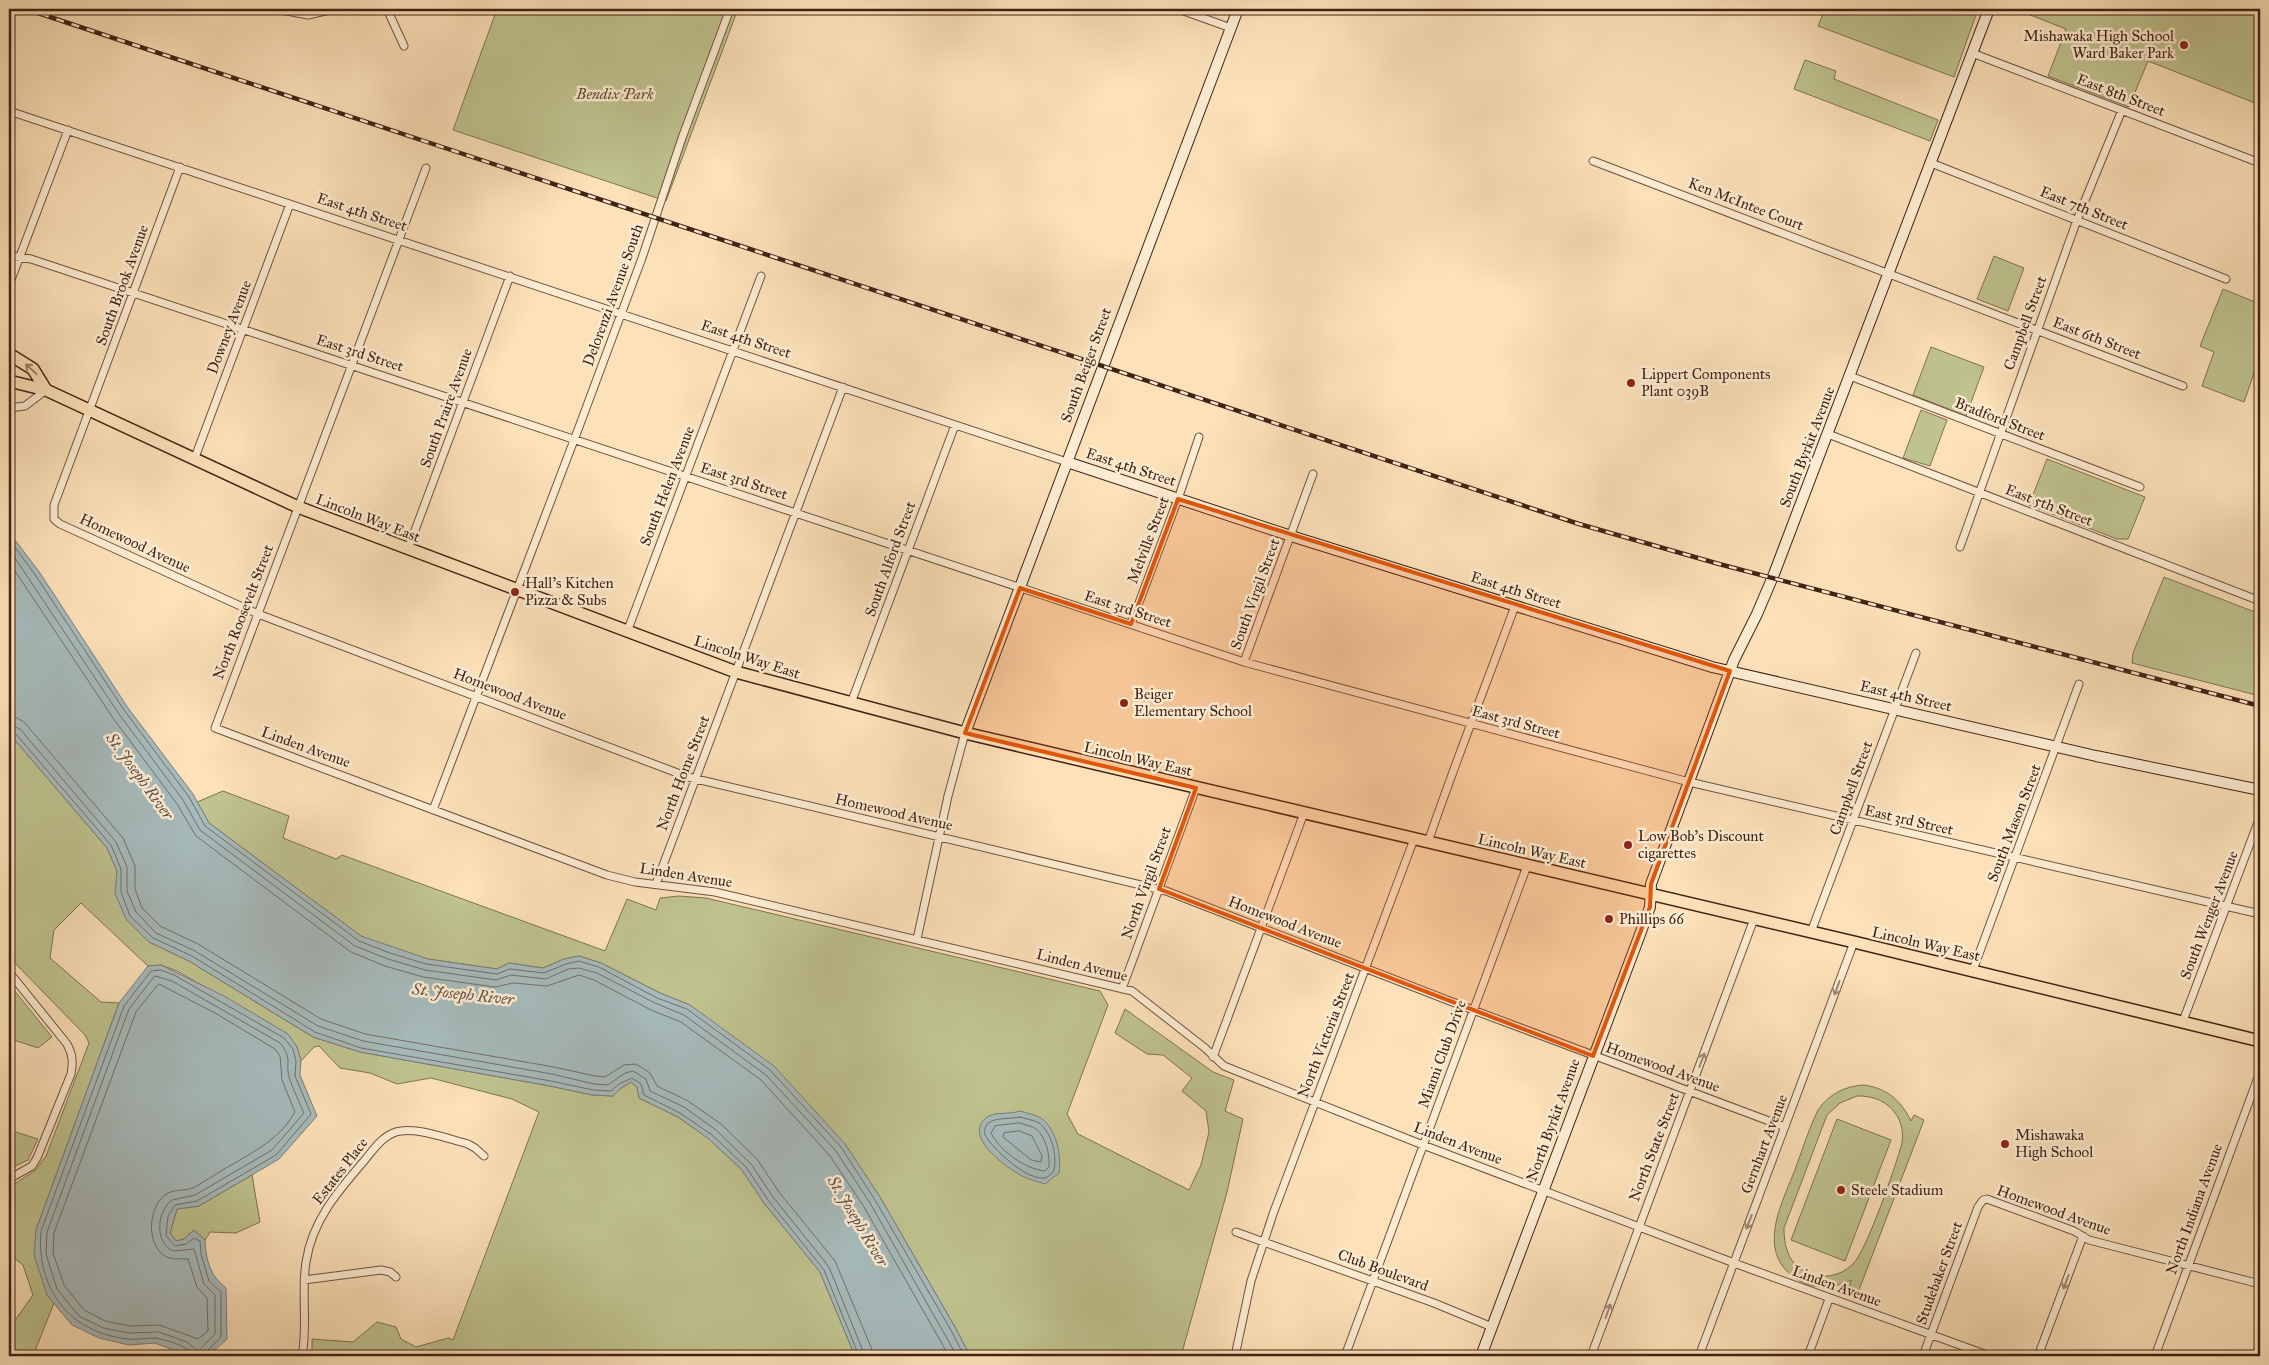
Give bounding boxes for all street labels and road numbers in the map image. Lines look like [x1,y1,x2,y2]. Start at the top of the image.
street label: East 8th Street [2074,70,2168,120]
street label: Ken McIntee Court [1686,174,1807,235]
street label: East 7th Street [2037,182,2131,234]
street label: East 4th Street [315,189,410,235]
street label: Delorenzi Avenue South [579,221,647,369]
street label: South Brook Avenue [92,222,152,348]
street label: Campbell Street [2000,273,2051,373]
street label: Downey Avenue [203,278,255,376]
street label: South Beiger Street [1057,305,1115,425]
street label: East 6th Street [2050,313,2144,363]
street label: East 4th Street [699,316,794,362]
street label: East 3rd Street [314,330,407,376]
street label: South Praire Avenue [416,346,476,470]
street label: South Byrkit Avenue [1776,384,1838,510]
street label: Bradford Street [1952,393,2048,445]
street label: South Helen Avenue [636,424,698,548]
street label: East 4th Street [1084,444,1179,490]
street label: East 3rd Street [698,458,791,504]
street label: East 5th Street [2003,480,2096,530]
street label: Lincoln Way East [313,490,423,546]
street label: Melville Street [1123,493,1173,586]
street label: South Alford Street [861,498,919,619]
street label: Homewood Avenue [77,509,193,577]
street label: South Virgil Street [1227,535,1284,652]
street label: North Roosevelt Street [209,541,277,682]
street label: East 4th Street [1469,568,1564,612]
street label: East 3rd Street [1082,586,1175,632]
street label: Lincoln Way East [692,631,803,683]
street label: Homewood Avenue [451,664,569,724]
street label: East 4th Street [1858,677,1954,715]
street label: East 3rd Street [1470,702,1563,743]
street label: North Home Street [653,712,714,833]
street label: Linden Avenue [259,723,353,771]
street label: Lincoln Way East [1082,738,1195,780]
street label: Campbell Street [1826,738,1877,838]
street label: South Mason Street [1983,761,2045,884]
street label: Homewood Avenue [833,790,955,834]
street label: East 3rd Street [1863,801,1956,839]
street label: North Virgil Street [1117,824,1175,942]
street label: Lincoln Way East [1476,830,1589,872]
street label: South Wenger Avenue [2176,848,2242,982]
street label: Linden Avenue [638,859,734,891]
street label: Homewood Avenue [1226,892,1344,952]
street label: Lincoln Way East [1870,923,1983,965]
street label: Linden Avenue [1034,945,1130,985]
street label: North Victoria Street [1294,969,1358,1100]
street label: Miami Club Drive [1414,998,1470,1110]
street label: Homewood Avenue [1603,1038,1723,1096]
street label: North Byrkit Avenue [1522,1056,1584,1184]
street label: North State Street [1625,1089,1683,1204]
street label: Gernhart Avenue [1737,1092,1791,1196]
street label: Linden Avenue [1411,1118,1505,1168]
street label: Estates Place [308,1134,372,1208]
street label: North Indiana Avenue [2162,1141,2226,1277]
street label: Homewood Avenue [1994,1181,2114,1239]
street label: Studebaker Street [1912,1218,1966,1327]
street label: Club Boulevard [1335,1245,1431,1295]
street label: Linden Avenue [1790,1262,1884,1310]

